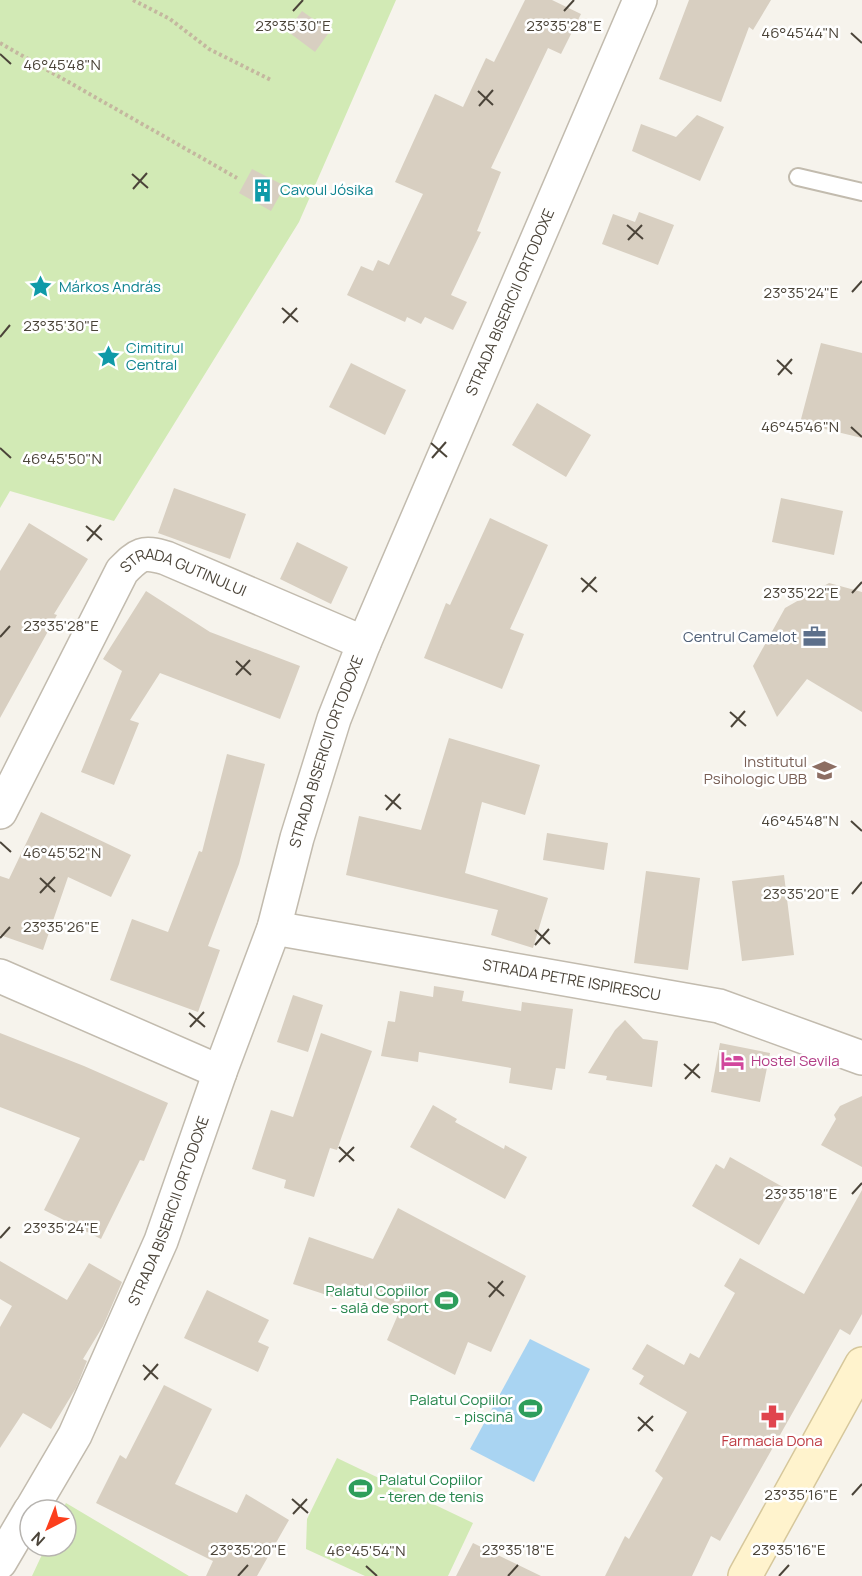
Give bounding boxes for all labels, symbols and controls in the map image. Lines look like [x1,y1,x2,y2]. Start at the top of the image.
text: 23°35'30"E [255,15,331,36]
text: 23°35'28"E [526,15,602,36]
text: 46°45'44"N [761,22,839,43]
text: 46°45'48"N [23,54,101,75]
building icon: Cavoul Jósika [249,177,275,203]
place label: Cavoul Jósika [280,179,373,200]
street label: STRADA BISERICII ORTODOXE [460,205,559,399]
place icon: Márkos András [28,274,54,300]
place label: Márkos András [59,276,161,297]
text: 23°35'24"E [764,282,838,303]
text: 23°35'30"E [23,315,99,336]
place label: Cimitirul Central [126,337,184,375]
place icon: Cimitirul Central [95,344,121,370]
text: 46°45'46"N [761,416,839,437]
text: 46°45'50"N [22,448,102,469]
street label: STRADA GUTINULUI [115,543,250,601]
text: 23°35'22"E [763,582,839,603]
text: 23°35'28"E [23,615,99,636]
office icon: Centrul Camelot [802,624,828,650]
place label: Centrul Camelot [683,626,797,647]
street label: STRADA BISERICII ORTODOXE [284,652,368,850]
place label: Institutul Psihologic UBB [704,751,807,789]
school or university icon: Institutul Psihologic UBB [812,758,838,784]
text: 46°45'48"N [761,810,839,831]
text: 46°45'52"N [23,842,101,863]
text: 23°35'20"E [763,883,839,904]
text: 23°35'26"E [23,916,99,937]
street label: STRADA PETRE ISPIRESCU [481,954,662,1006]
hotel icon: Hostel Sevila [720,1048,746,1074]
place label: Hostel Sevila [751,1050,840,1071]
street label: STRADA BISERICII ORTODOXE [123,1113,214,1309]
text: 23°35'18"E [765,1183,837,1204]
text: 23°35'24"E [24,1217,98,1238]
place label: Palatul Copiilor - sală de sport [325,1280,430,1318]
sports icon: Palatul Copiilor - sală de sport [434,1287,460,1313]
place label: Palatul Copiilor - piscină [409,1389,514,1427]
sports icon: Palatul Copiilor - piscină [518,1396,544,1422]
pharmacy icon: Farmacia Dona [759,1404,785,1430]
place label: Farmacia Dona [721,1430,823,1451]
place label: Palatul Copiilor - teren de tenis [379,1469,484,1507]
sports icon: Palatul Copiilor - teren de tenis [348,1476,374,1502]
text: 23°35'16"E [764,1484,838,1505]
north arrow [18,1498,78,1558]
text: N [26,1527,50,1551]
text: 23°35'20"E [210,1539,286,1560]
text: 23°35'18"E [482,1539,554,1560]
text: 23°35'16"E [752,1539,826,1560]
text: 46°45'54"N [327,1540,405,1561]

